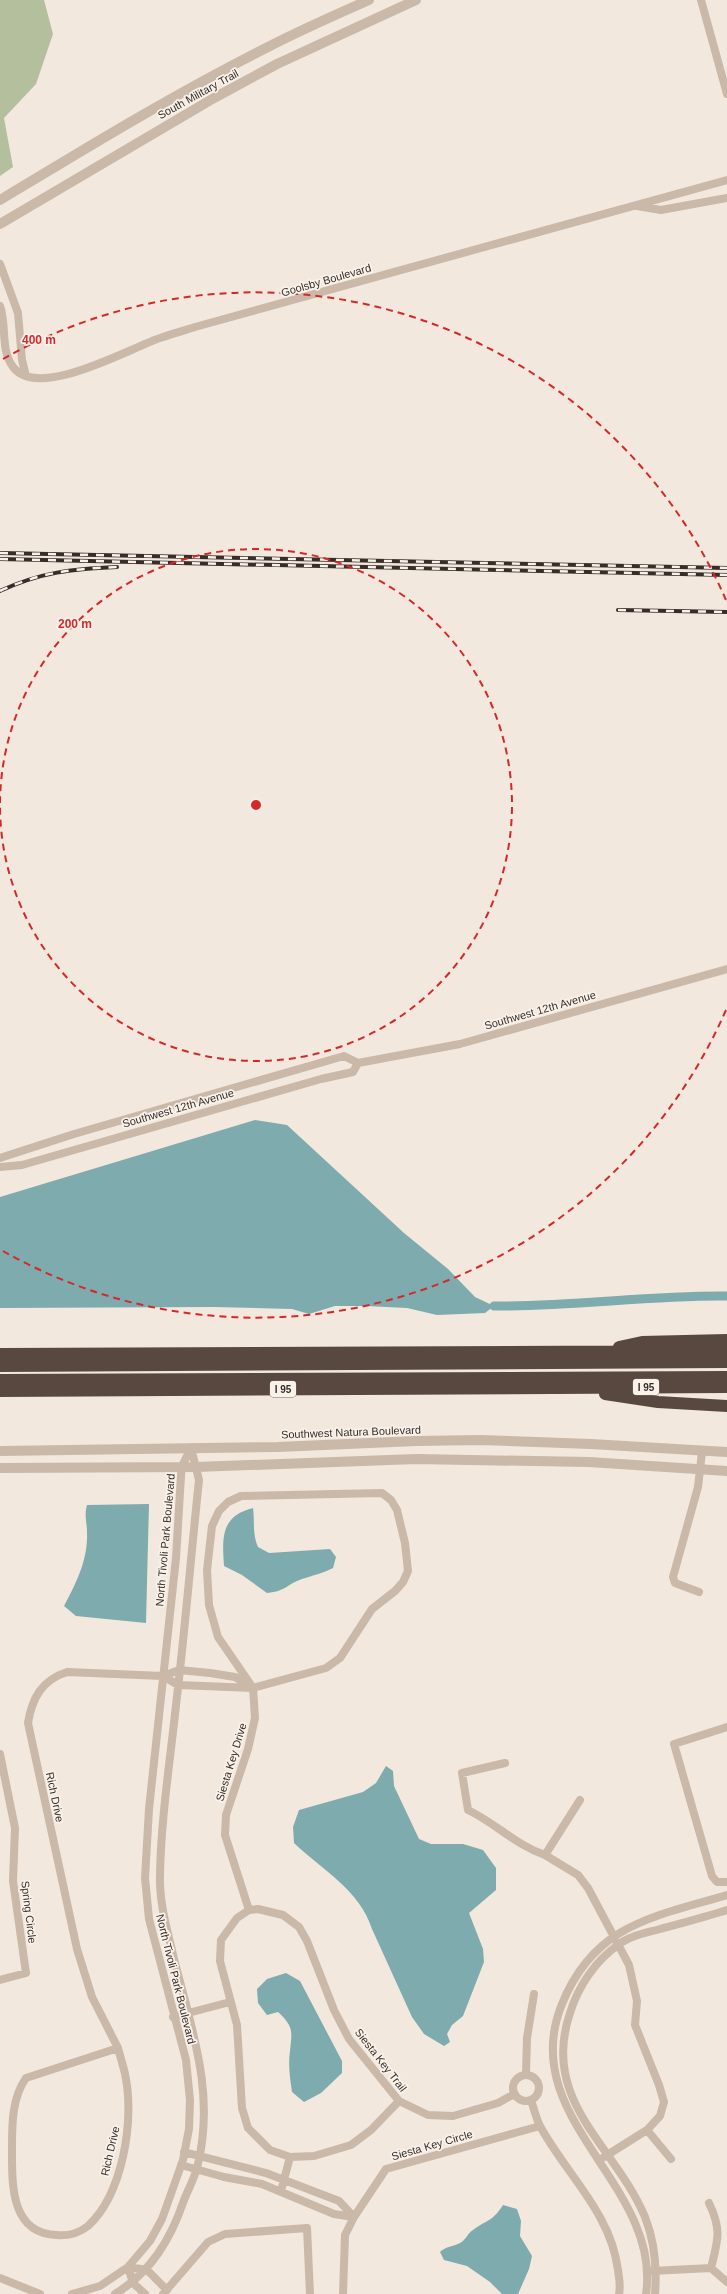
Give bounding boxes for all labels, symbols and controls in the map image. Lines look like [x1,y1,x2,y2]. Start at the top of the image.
street label: South Military Trail [156,67,240,121]
street label: Goolsby Boulevard [280,261,372,299]
text: 400 m [22,333,56,347]
text: 200 m [58,617,92,631]
centre of rings [249,798,263,812]
street label: Southwest 12th Avenue [483,988,597,1032]
street label: Southwest 12th Avenue [121,1086,235,1130]
road number: I 95 [633,1379,659,1395]
road number: I 95 [270,1381,296,1397]
street label: Southwest Natura Boulevard [281,1424,421,1440]
street label: North Tivoli Park Boulevard [153,1473,177,1607]
street label: Siesta Key Drive [213,1721,249,1803]
street label: Rich Drive [44,1771,66,1823]
street label: Spring Circle [19,1880,39,1944]
street label: North Tivoli Park Boulevard [154,1913,198,2045]
street label: Siesta Key Trail [353,2026,409,2094]
street label: Rich Drive [98,2125,122,2177]
street label: Siesta Key Circle [390,2128,474,2162]

